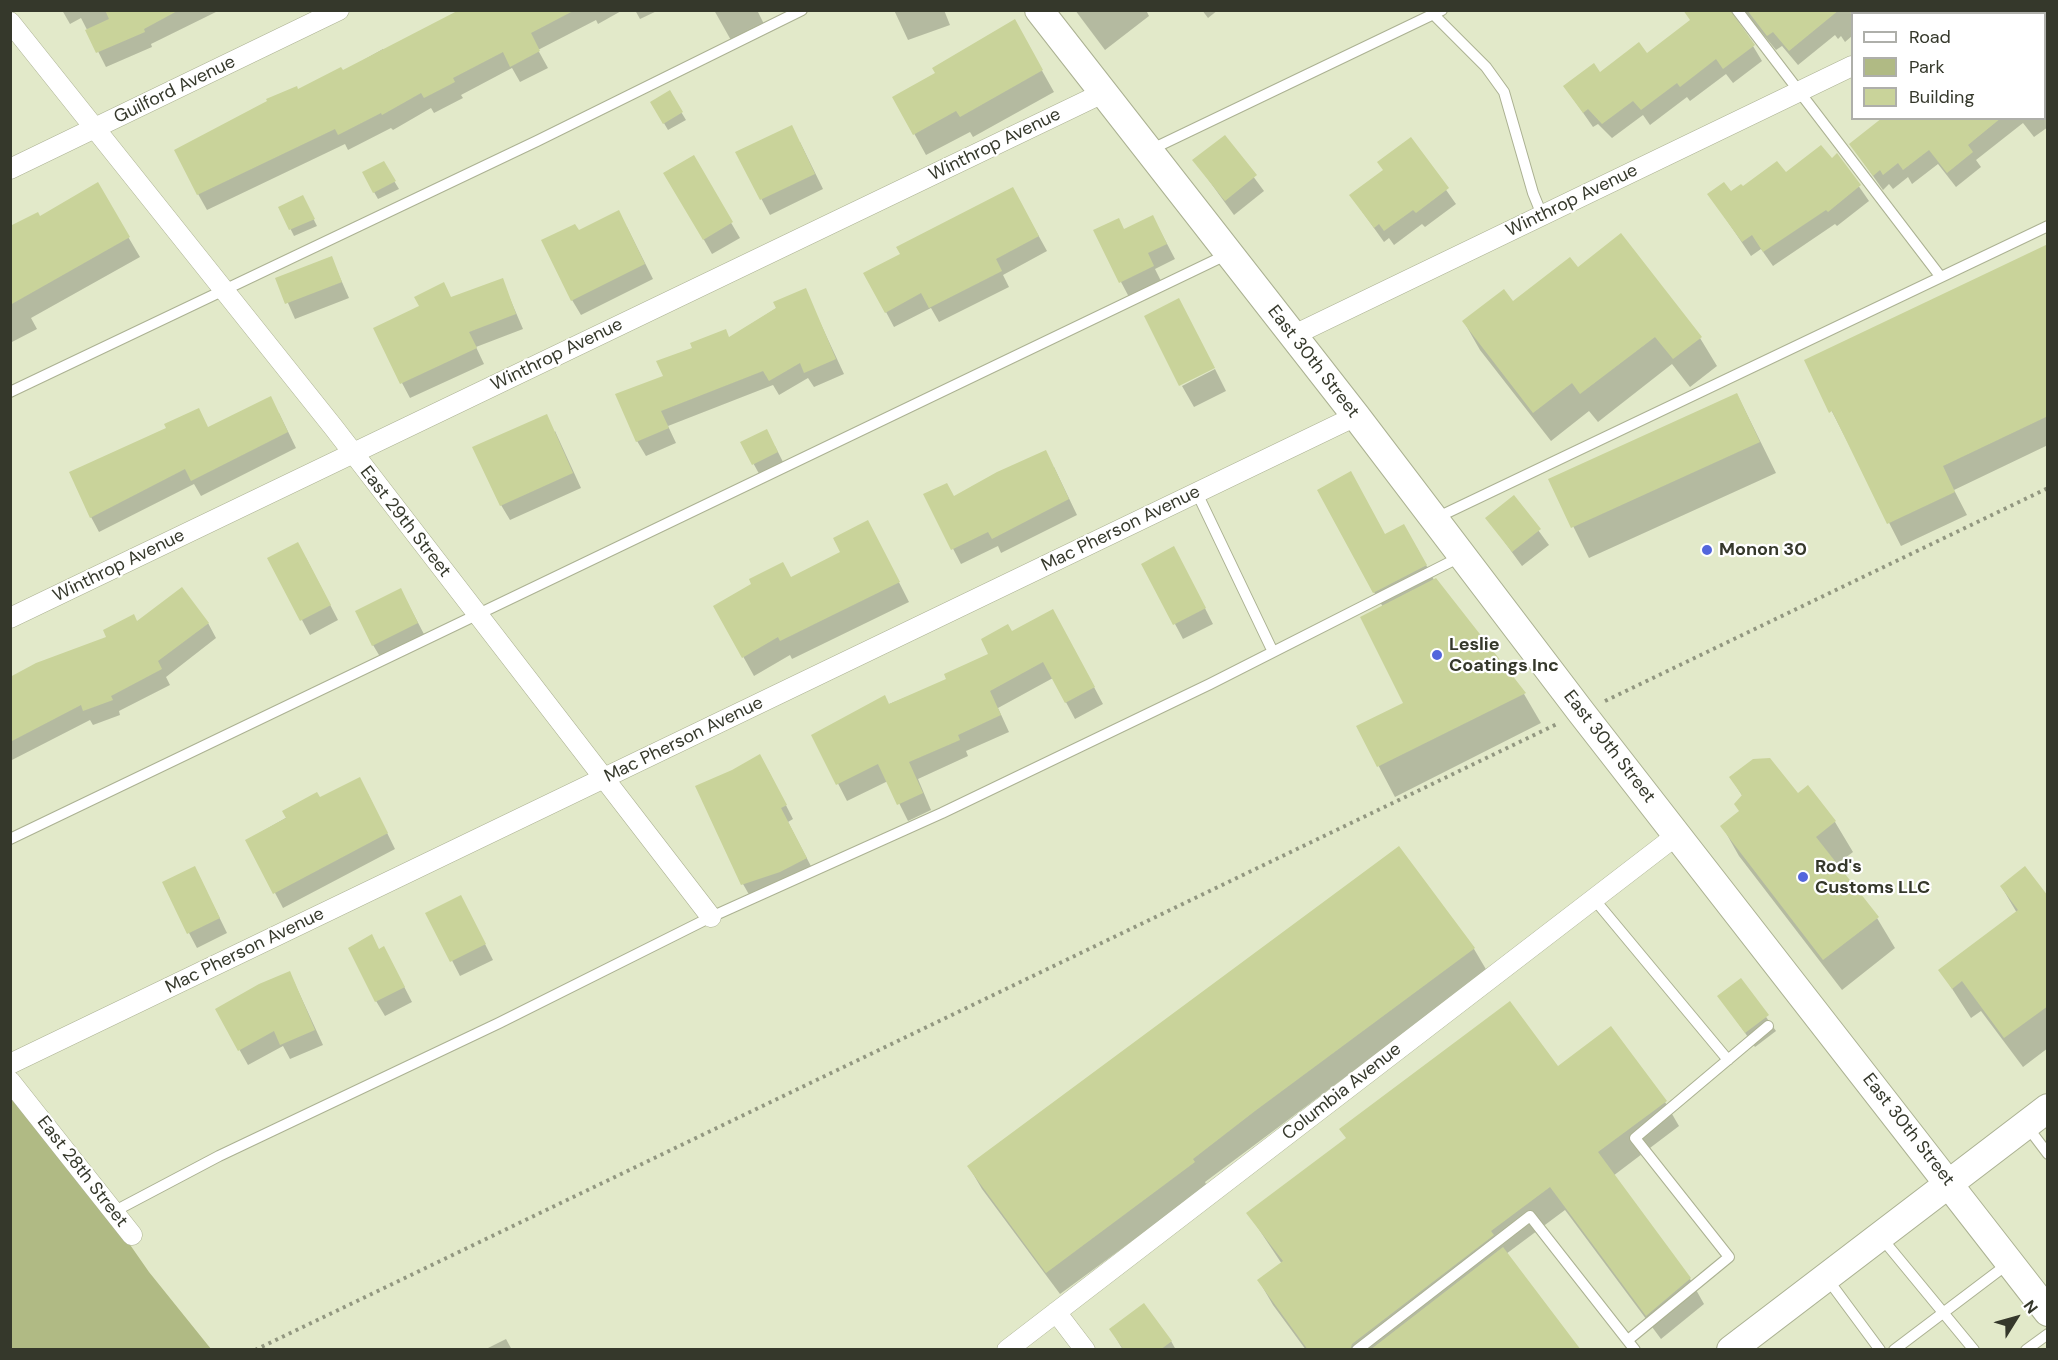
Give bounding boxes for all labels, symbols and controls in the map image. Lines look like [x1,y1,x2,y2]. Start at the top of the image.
legend [1851,12,2046,120]
text: Road [1909,25,1951,49]
street label: Guilford Avenue [111,51,239,129]
text: Park [1909,55,1945,79]
text: Building [1909,85,1974,109]
street label: Winthrop Avenue [926,104,1064,186]
street label: Winthrop Avenue [1503,160,1641,242]
street label: East 30th Street [1262,302,1364,422]
street label: Winthrop Avenue [488,314,626,396]
street label: East 29th Street [355,462,455,582]
street label: Mac Pherson Avenue [1038,481,1204,577]
street label: Winthrop Avenue [50,525,188,607]
place label: Monon 30 [1719,539,1807,561]
marker: Monon 30 [1700,543,1714,557]
place label: Leslie Coatings Inc [1449,634,1559,676]
marker: Leslie Coatings Inc [1430,648,1444,662]
street label: East 30th Street [1558,687,1660,807]
street label: Mac Pherson Avenue [601,692,767,788]
place label: Rod's Customs LLC [1815,856,1930,898]
marker: Rod's Customs LLC [1796,870,1810,884]
street label: Mac Pherson Avenue [162,903,328,999]
street label: Columbia Avenue [1278,1039,1406,1145]
street label: East 30th Street [1857,1070,1959,1190]
street label: East 28th Street [32,1112,132,1232]
north arrow [1986,1288,2046,1348]
text: N [2019,1296,2043,1318]

